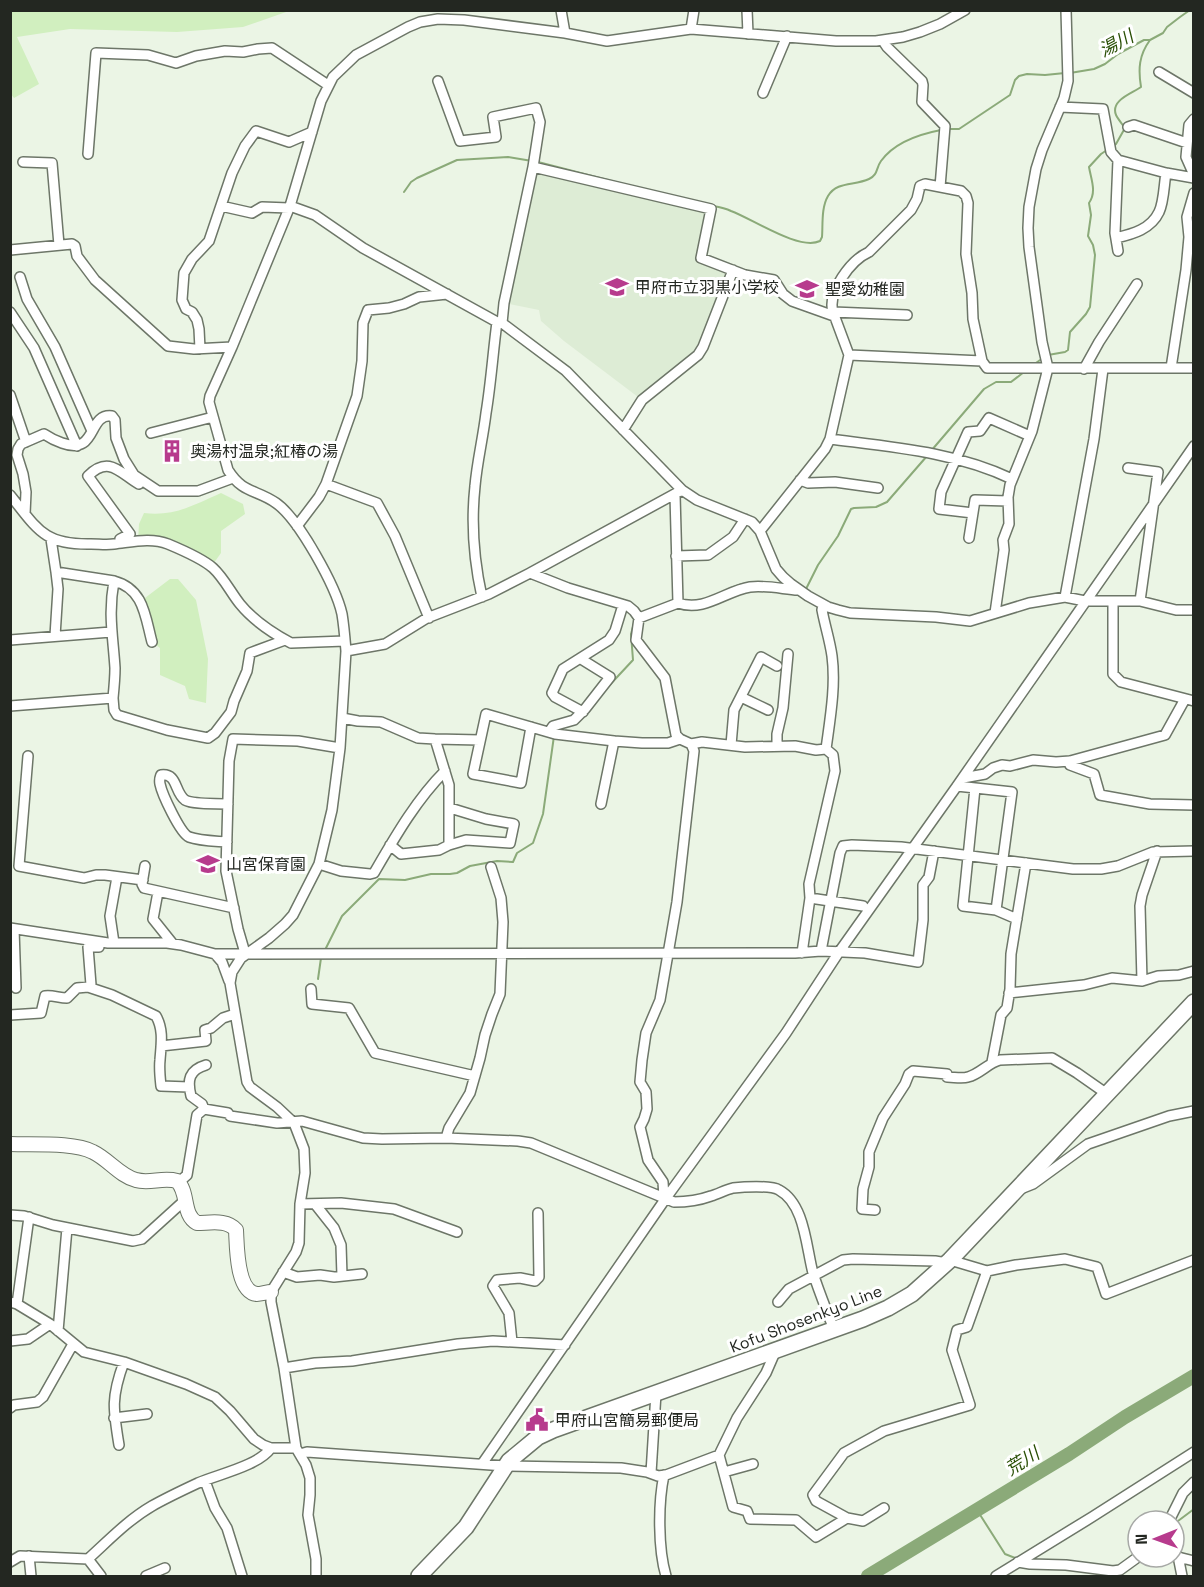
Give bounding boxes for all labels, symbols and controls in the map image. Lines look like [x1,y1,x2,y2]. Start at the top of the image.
water label: 湯川 [1095,23,1139,62]
school or university icon: 甲府市立羽黒小学校 [604,274,630,300]
school or university icon: 聖愛幼稚園 [794,276,820,302]
place label: 甲府市立羽黒小学校 [635,277,779,298]
place label: 聖愛幼稚園 [825,279,905,300]
building icon: 奥湯村温泉;紅椿の湯 [159,438,185,464]
place label: 奥湯村温泉;紅椿の湯 [190,441,338,462]
school or university icon: 山宮保育園 [195,851,221,877]
place label: 山宮保育園 [226,854,306,875]
street label: Kofu Shosenkyo Line [727,1280,885,1358]
public building icon: 甲府山宮簡易郵便局 [524,1407,550,1433]
place label: 甲府山宮簡易郵便局 [555,1410,699,1431]
water label: 荒川 [1001,1441,1045,1480]
north arrow [1126,1509,1186,1569]
text: N [1131,1534,1152,1545]

